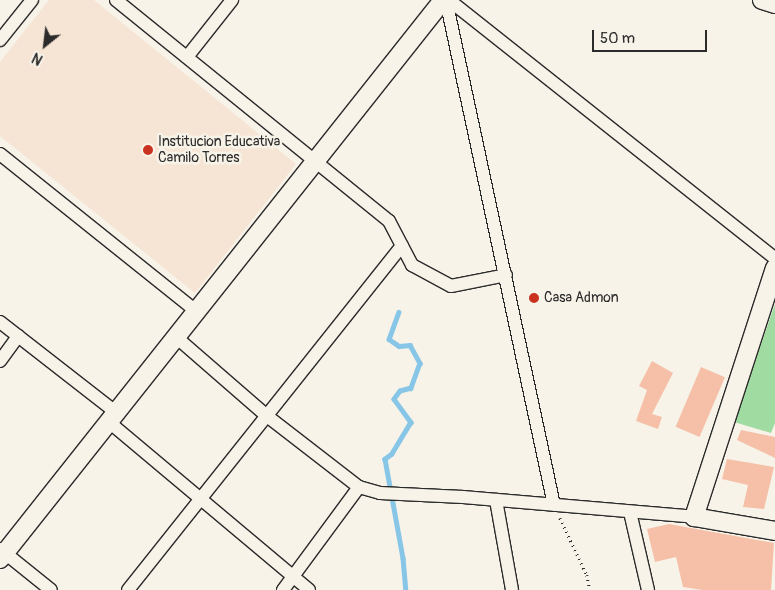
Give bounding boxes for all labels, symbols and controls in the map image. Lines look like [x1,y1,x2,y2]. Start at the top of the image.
north arrow [20,20,70,70]
scale bar [595,20,710,52]
text: 50 m [600,29,635,48]
text: N [29,49,46,68]
place label: Institucion Educativa Camilo Torres [158,134,280,166]
marker: Institucion Educativa Camilo Torres [142,144,154,156]
place label: Casa Admon [544,290,619,306]
marker: Casa Admon [528,292,540,304]

